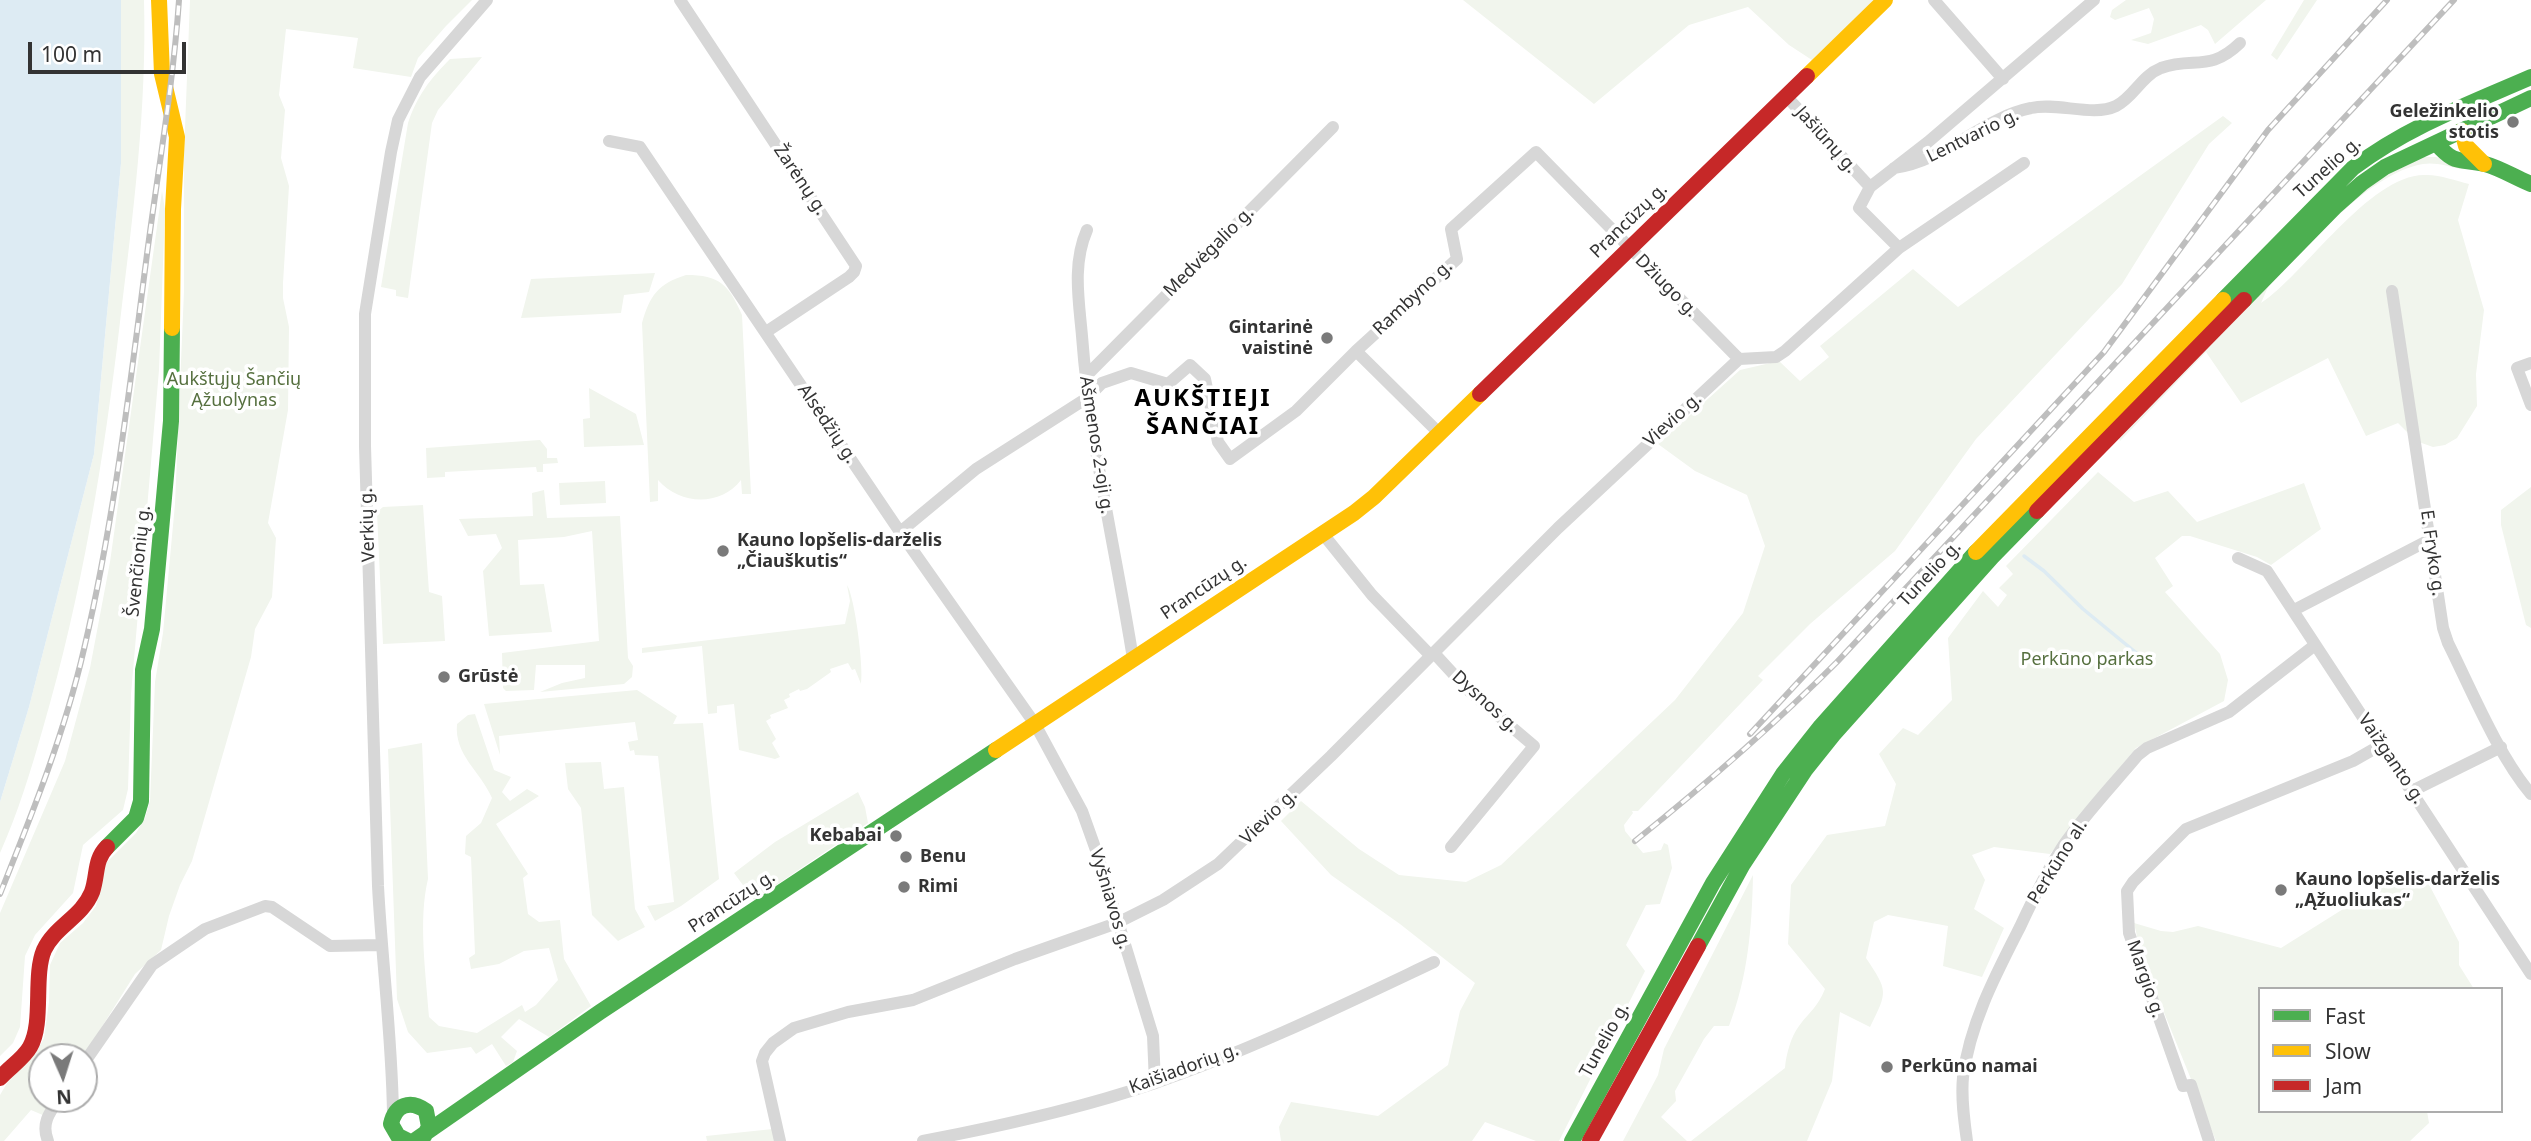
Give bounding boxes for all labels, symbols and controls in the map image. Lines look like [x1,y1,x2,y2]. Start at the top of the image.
scale bar [32,28,189,72]
text: 100 m [41,40,102,68]
place label: Geležinkelio stotis [2389,101,2499,144]
street label: Jašiūnų g. [1790,102,1862,178]
street label: Lentvario g. [1923,104,2023,168]
marker: Geležinkelio stotis [2505,114,2521,130]
street label: Tunelio g. [2290,132,2366,204]
street label: Žarėnų g. [769,141,831,219]
street label: Prancūzų g. [1586,179,1672,263]
street label: Medvėgalio g. [1159,202,1259,302]
street label: Džiugo g. [1630,250,1702,322]
street label: Rambyno g. [1369,256,1457,340]
place label: Gintarinė vaistinė [1228,317,1313,360]
marker: Gintarinė vaistinė [1319,330,1335,346]
park label: Aukštųjų Šančių Ąžuolynas [167,369,301,412]
street label: Ašmenos 2-oji g. [1074,375,1118,515]
street label: Alsėdžių g. [793,380,861,468]
district label: AUKŠTIEJI ŠANČIAI [1135,385,1271,441]
street label: Vievio g. [1640,388,1706,452]
street label: Verkių g. [356,488,380,562]
street label: Švenčionių g. [122,504,156,618]
street label: E. Fryko g. [2415,509,2449,597]
place label: Kauno lopšelis-darželis „Čiauškutis“ [737,530,942,572]
street label: Tunelio g. [1894,537,1966,611]
marker: Kauno lopšelis-darželis „Čiauškutis“ [715,543,731,559]
street label: Prancūzų g. [1157,551,1251,625]
park label: Perkūno parkas [2021,649,2153,671]
place label: Grūstė [458,666,518,688]
street label: Dysnos g. [1447,666,1523,738]
marker: Grūstė [436,669,452,685]
street label: Vaižganto g. [2353,710,2429,808]
street label: Vievio g. [1236,785,1302,849]
street label: Perkūno al. [2024,816,2092,908]
place label: Kebabai [810,825,882,847]
marker: Kebabai [888,828,904,844]
place label: Benu [920,846,966,868]
street label: Vyšniavos g. [1085,846,1135,952]
marker: Benu [898,849,914,865]
street label: Prancūzų g. [685,866,779,938]
place label: Kauno lopšelis-darželis „Ąžuoliukas“ [2295,869,2500,912]
place label: Rimi [918,876,958,898]
marker: Rimi [896,879,912,895]
marker: Kauno lopšelis-darželis „Ąžuoliukas“ [2273,882,2289,898]
street label: Margio g. [2122,937,2168,1021]
legend [2258,987,2503,1113]
street label: Tunelio g. [1576,999,1634,1081]
text: Fast [2325,1002,2365,1030]
text: Slow [2325,1037,2371,1065]
street label: Kaišiadorių g. [1126,1039,1242,1099]
north arrow [28,1043,98,1113]
place label: Perkūno namai [1901,1056,2038,1078]
marker: Perkūno namai [1879,1059,1895,1075]
text: Jam [2325,1072,2362,1100]
text: N [56,1084,72,1110]

